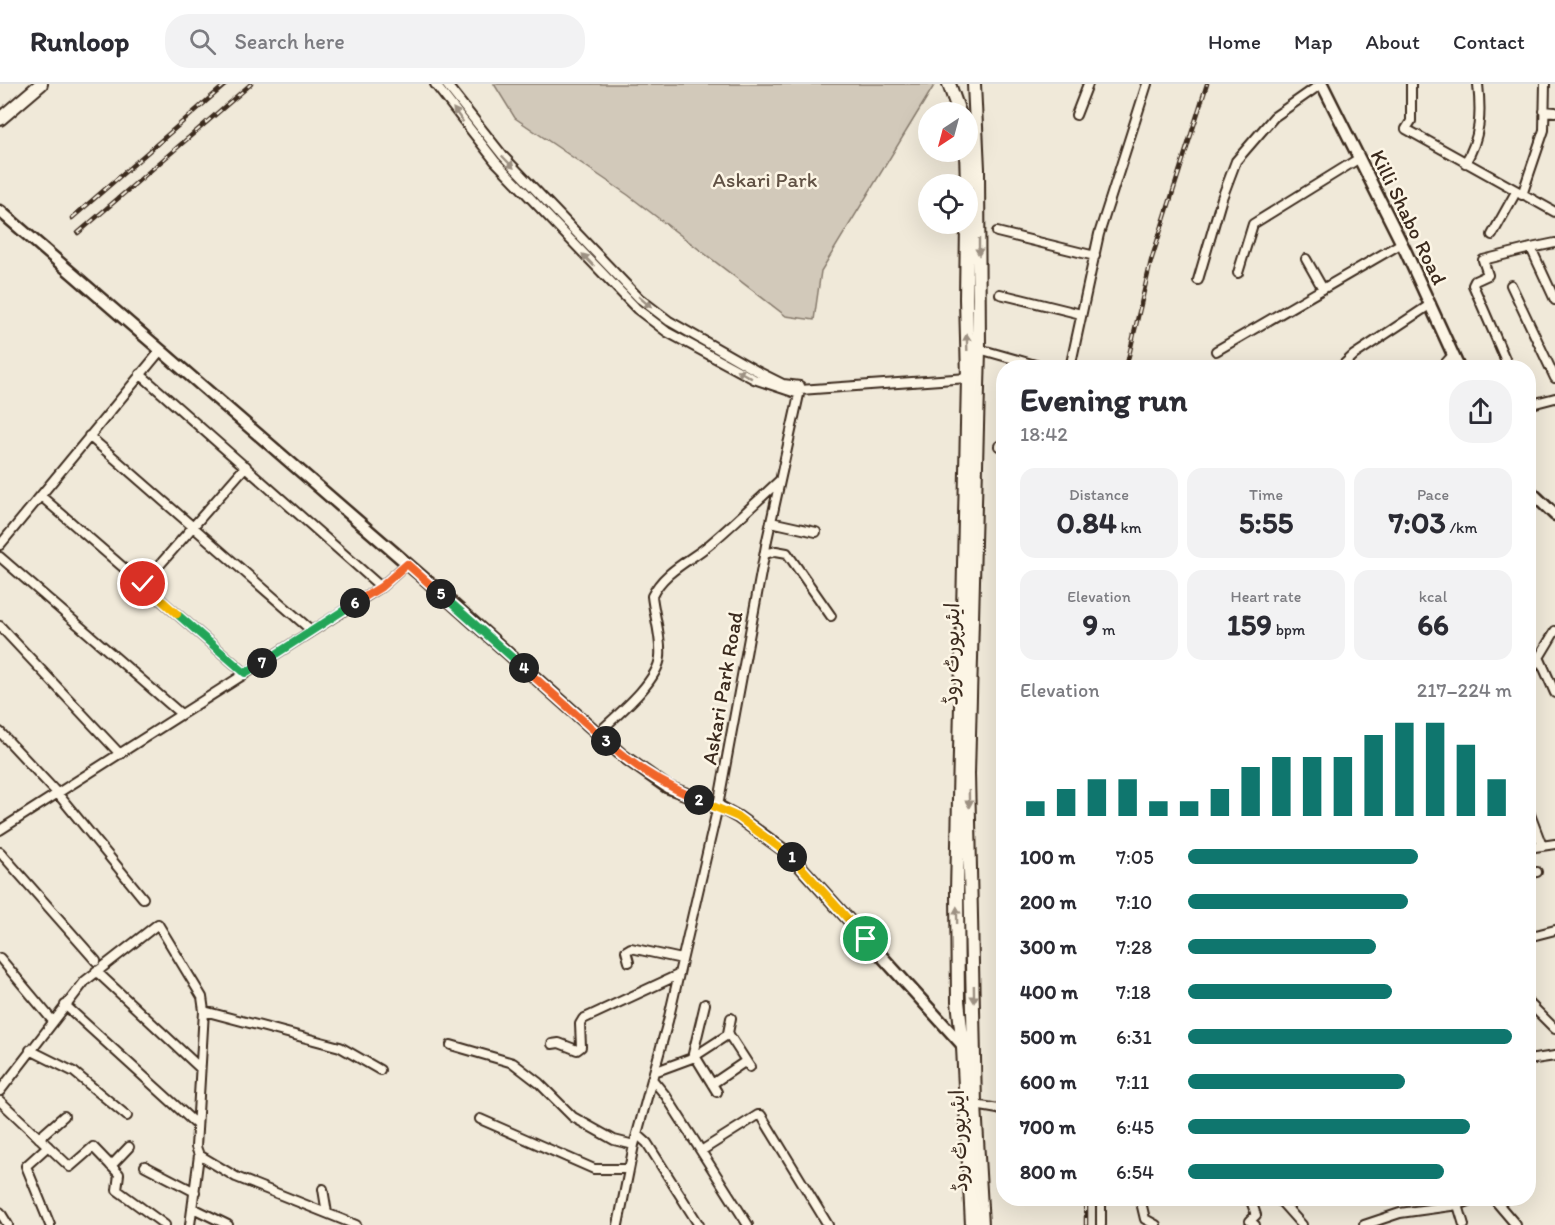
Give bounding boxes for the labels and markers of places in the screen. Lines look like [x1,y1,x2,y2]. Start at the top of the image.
pin [117,558,168,609]
pin: 5 [426,579,456,609]
pin: 6 [340,588,370,618]
pin: 7 [247,648,277,678]
pin: 4 [509,653,539,683]
pin: 3 [591,726,621,756]
pin: 2 [684,785,714,815]
pin: 1 [777,842,807,872]
pin [840,913,891,964]

